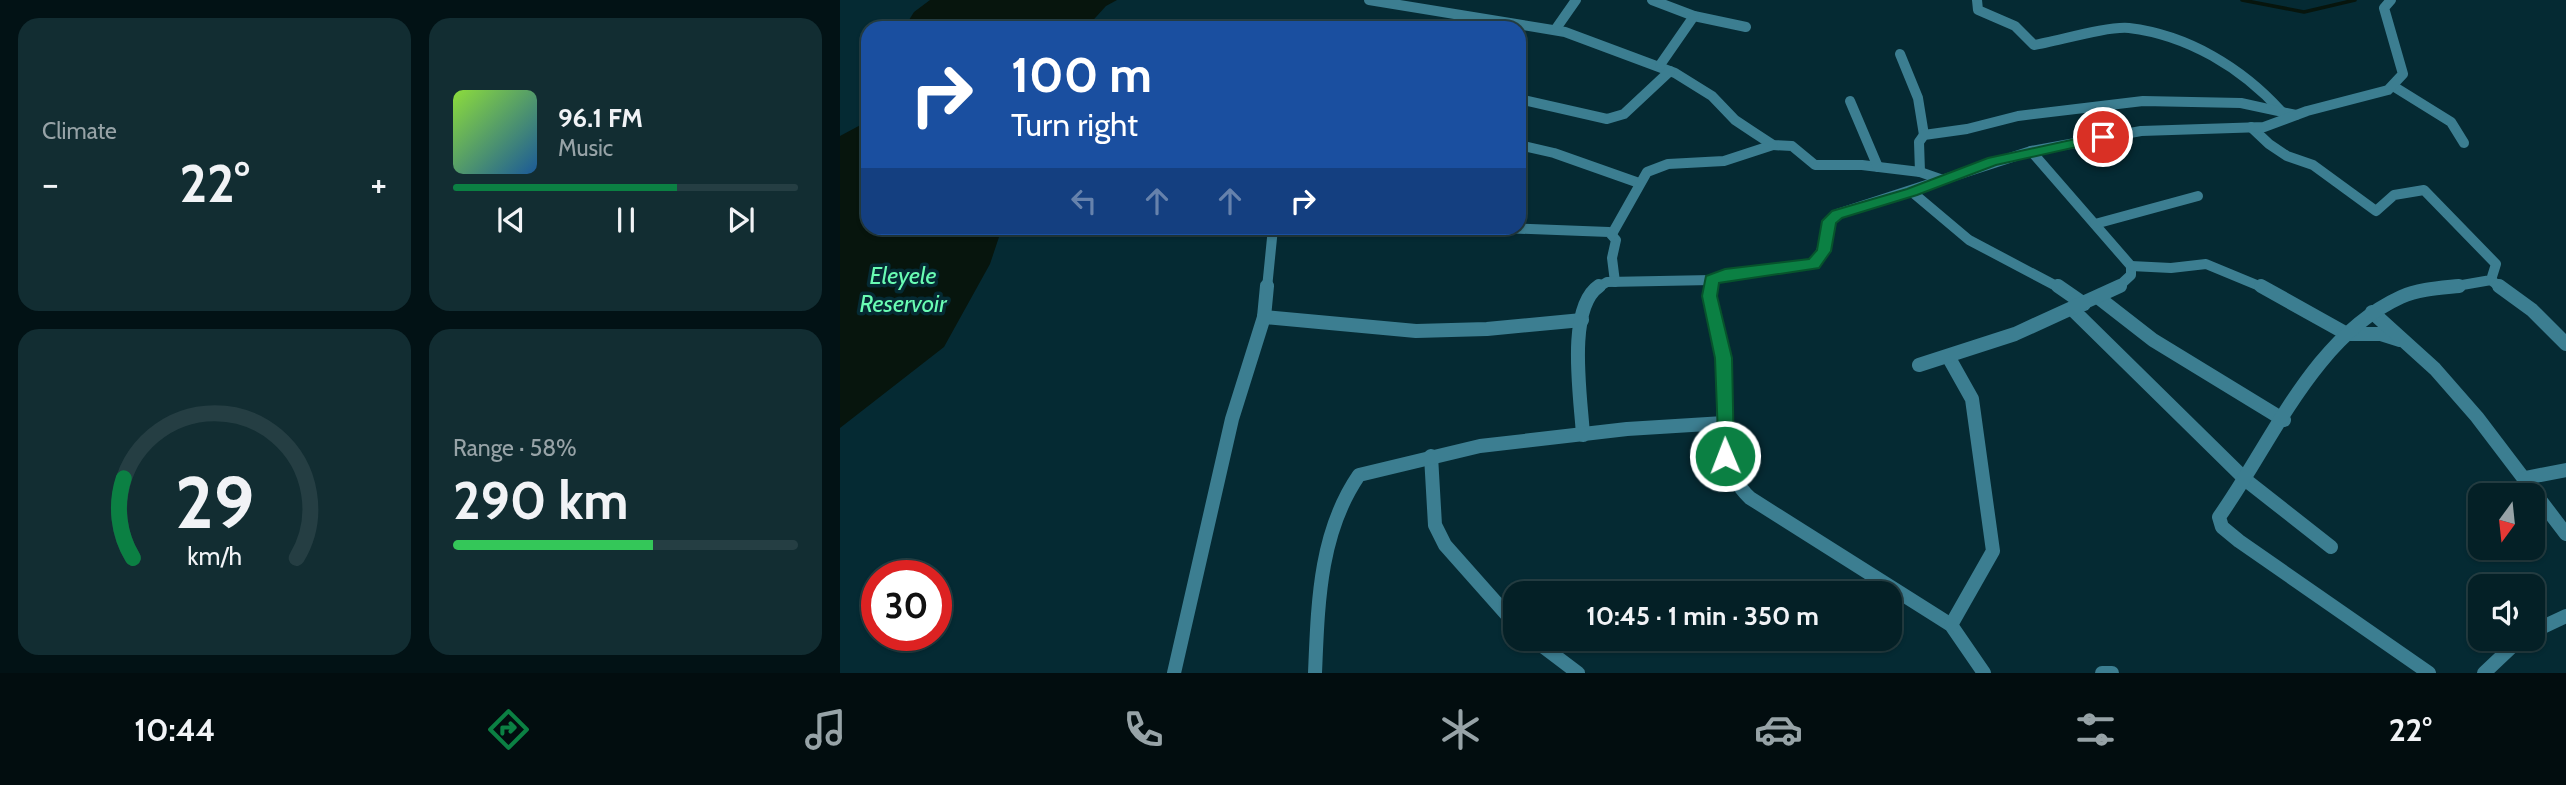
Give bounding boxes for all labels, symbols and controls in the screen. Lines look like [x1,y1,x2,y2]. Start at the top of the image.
text: 100 m [1011,45,1152,104]
icon: right [896,49,987,140]
text: 96.1 FM [558,102,643,134]
text: Turn right [1011,105,1138,144]
pin [2073,107,2133,167]
text: Climate [42,117,117,145]
icon: arrive [2084,118,2122,156]
text: Music [558,134,613,162]
text: 22° [179,152,250,215]
text: − [42,160,59,207]
text: + [370,160,387,207]
icon: left [1065,182,1103,220]
icon: ahead [1138,182,1176,220]
icon: ahead [1211,182,1249,220]
icon: right [1284,182,1322,220]
icon: previous [492,201,530,239]
icon: pause [607,201,645,239]
icon: next [722,201,760,239]
water label: Eleyele Reservoir [859,261,948,318]
position arrow [1688,419,1762,493]
text: Range · 58% [453,434,577,462]
text: 29 [175,458,254,546]
text: 290 km [453,469,629,532]
north arrow [2468,483,2544,560]
map controls [2468,483,2545,651]
text: km/h [187,541,242,571]
speed limit sign: 30 [861,560,952,651]
button: sound [2468,574,2545,651]
text: 10:45 · 1 min · 350 m [1586,600,1819,632]
icon: directions [484,705,533,754]
icon: music [801,705,850,754]
icon: phone [1119,705,1168,754]
icon: climate [1436,705,1485,754]
icon: car [1754,705,1803,754]
icon: filters [2071,705,2120,754]
text: 10:44 [134,710,215,749]
text: 22° [2389,710,2432,749]

